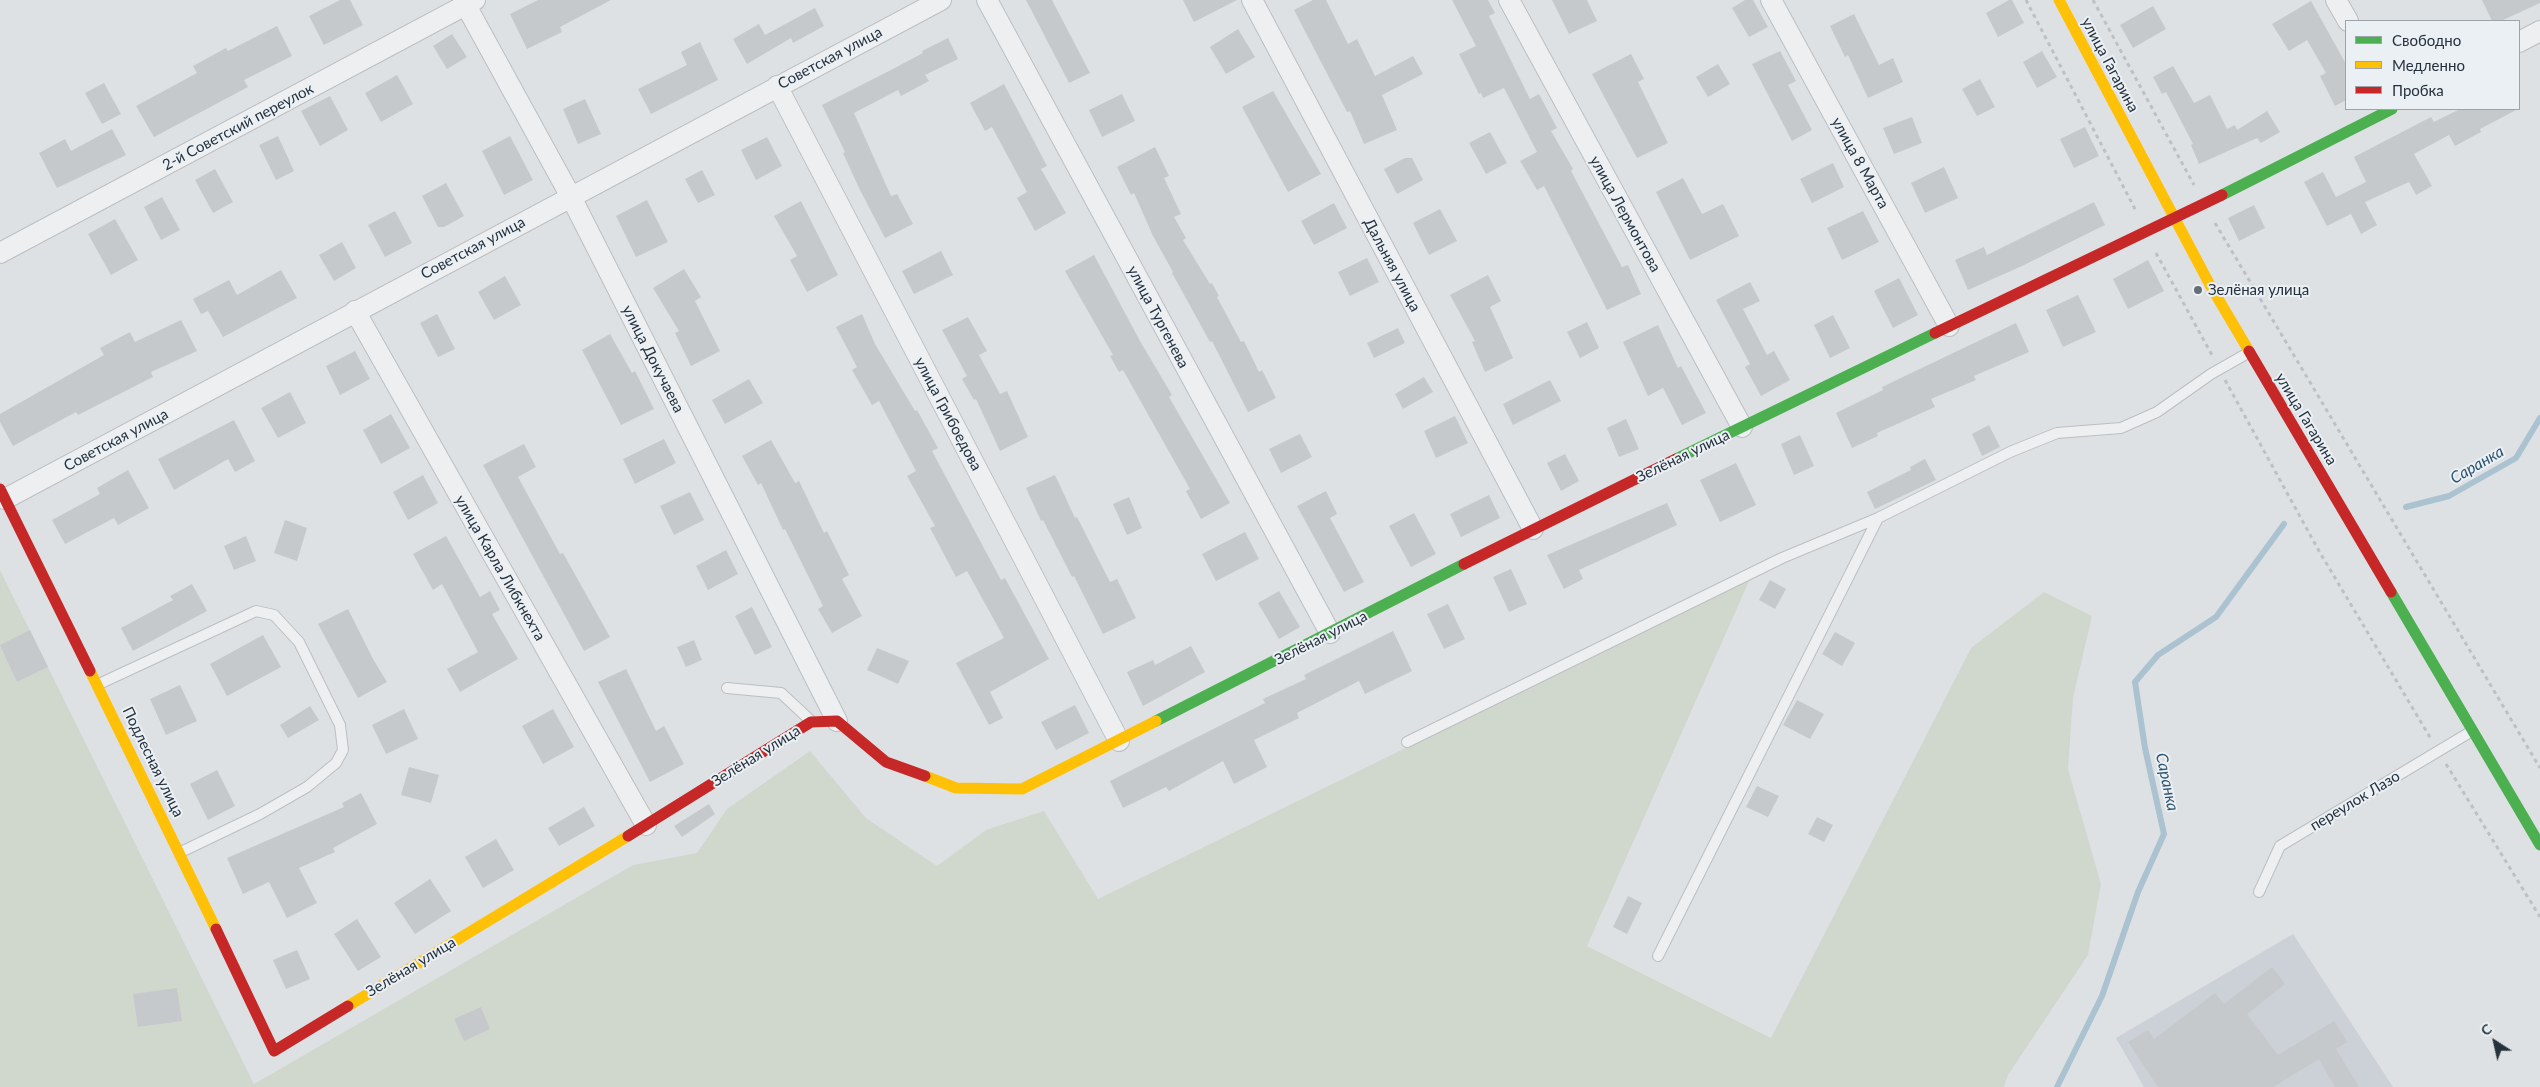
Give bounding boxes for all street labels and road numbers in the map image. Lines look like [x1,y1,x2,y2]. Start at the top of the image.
street label: улица Гагарина [2077,15,2143,115]
street label: Советская улица [775,23,885,93]
street label: 2-й Советский переулок [159,80,317,174]
street label: улица 8 Марта [1827,114,1893,212]
street label: улица Лермонтова [1586,153,1664,275]
street label: Советская улица [418,213,528,283]
street label: Дальняя улица [1360,215,1424,315]
street label: улица Тургенева [1123,263,1193,371]
street label: улица Докучаева [618,302,688,416]
street label: улица Грибоедова [911,354,985,474]
street label: улица Гагарина [2271,370,2341,468]
street label: Советская улица [61,405,171,475]
street label: Зелёная улица [1634,426,1732,486]
street label: улица Карла Либкнехта [451,492,549,644]
street label: Зелёная улица [1272,607,1370,669]
street label: Подлесная улица [119,704,187,820]
street label: Зелёная улица [708,722,804,790]
street label: переулок Лазо [2307,767,2403,835]
street label: Зелёная улица [363,933,459,1001]

